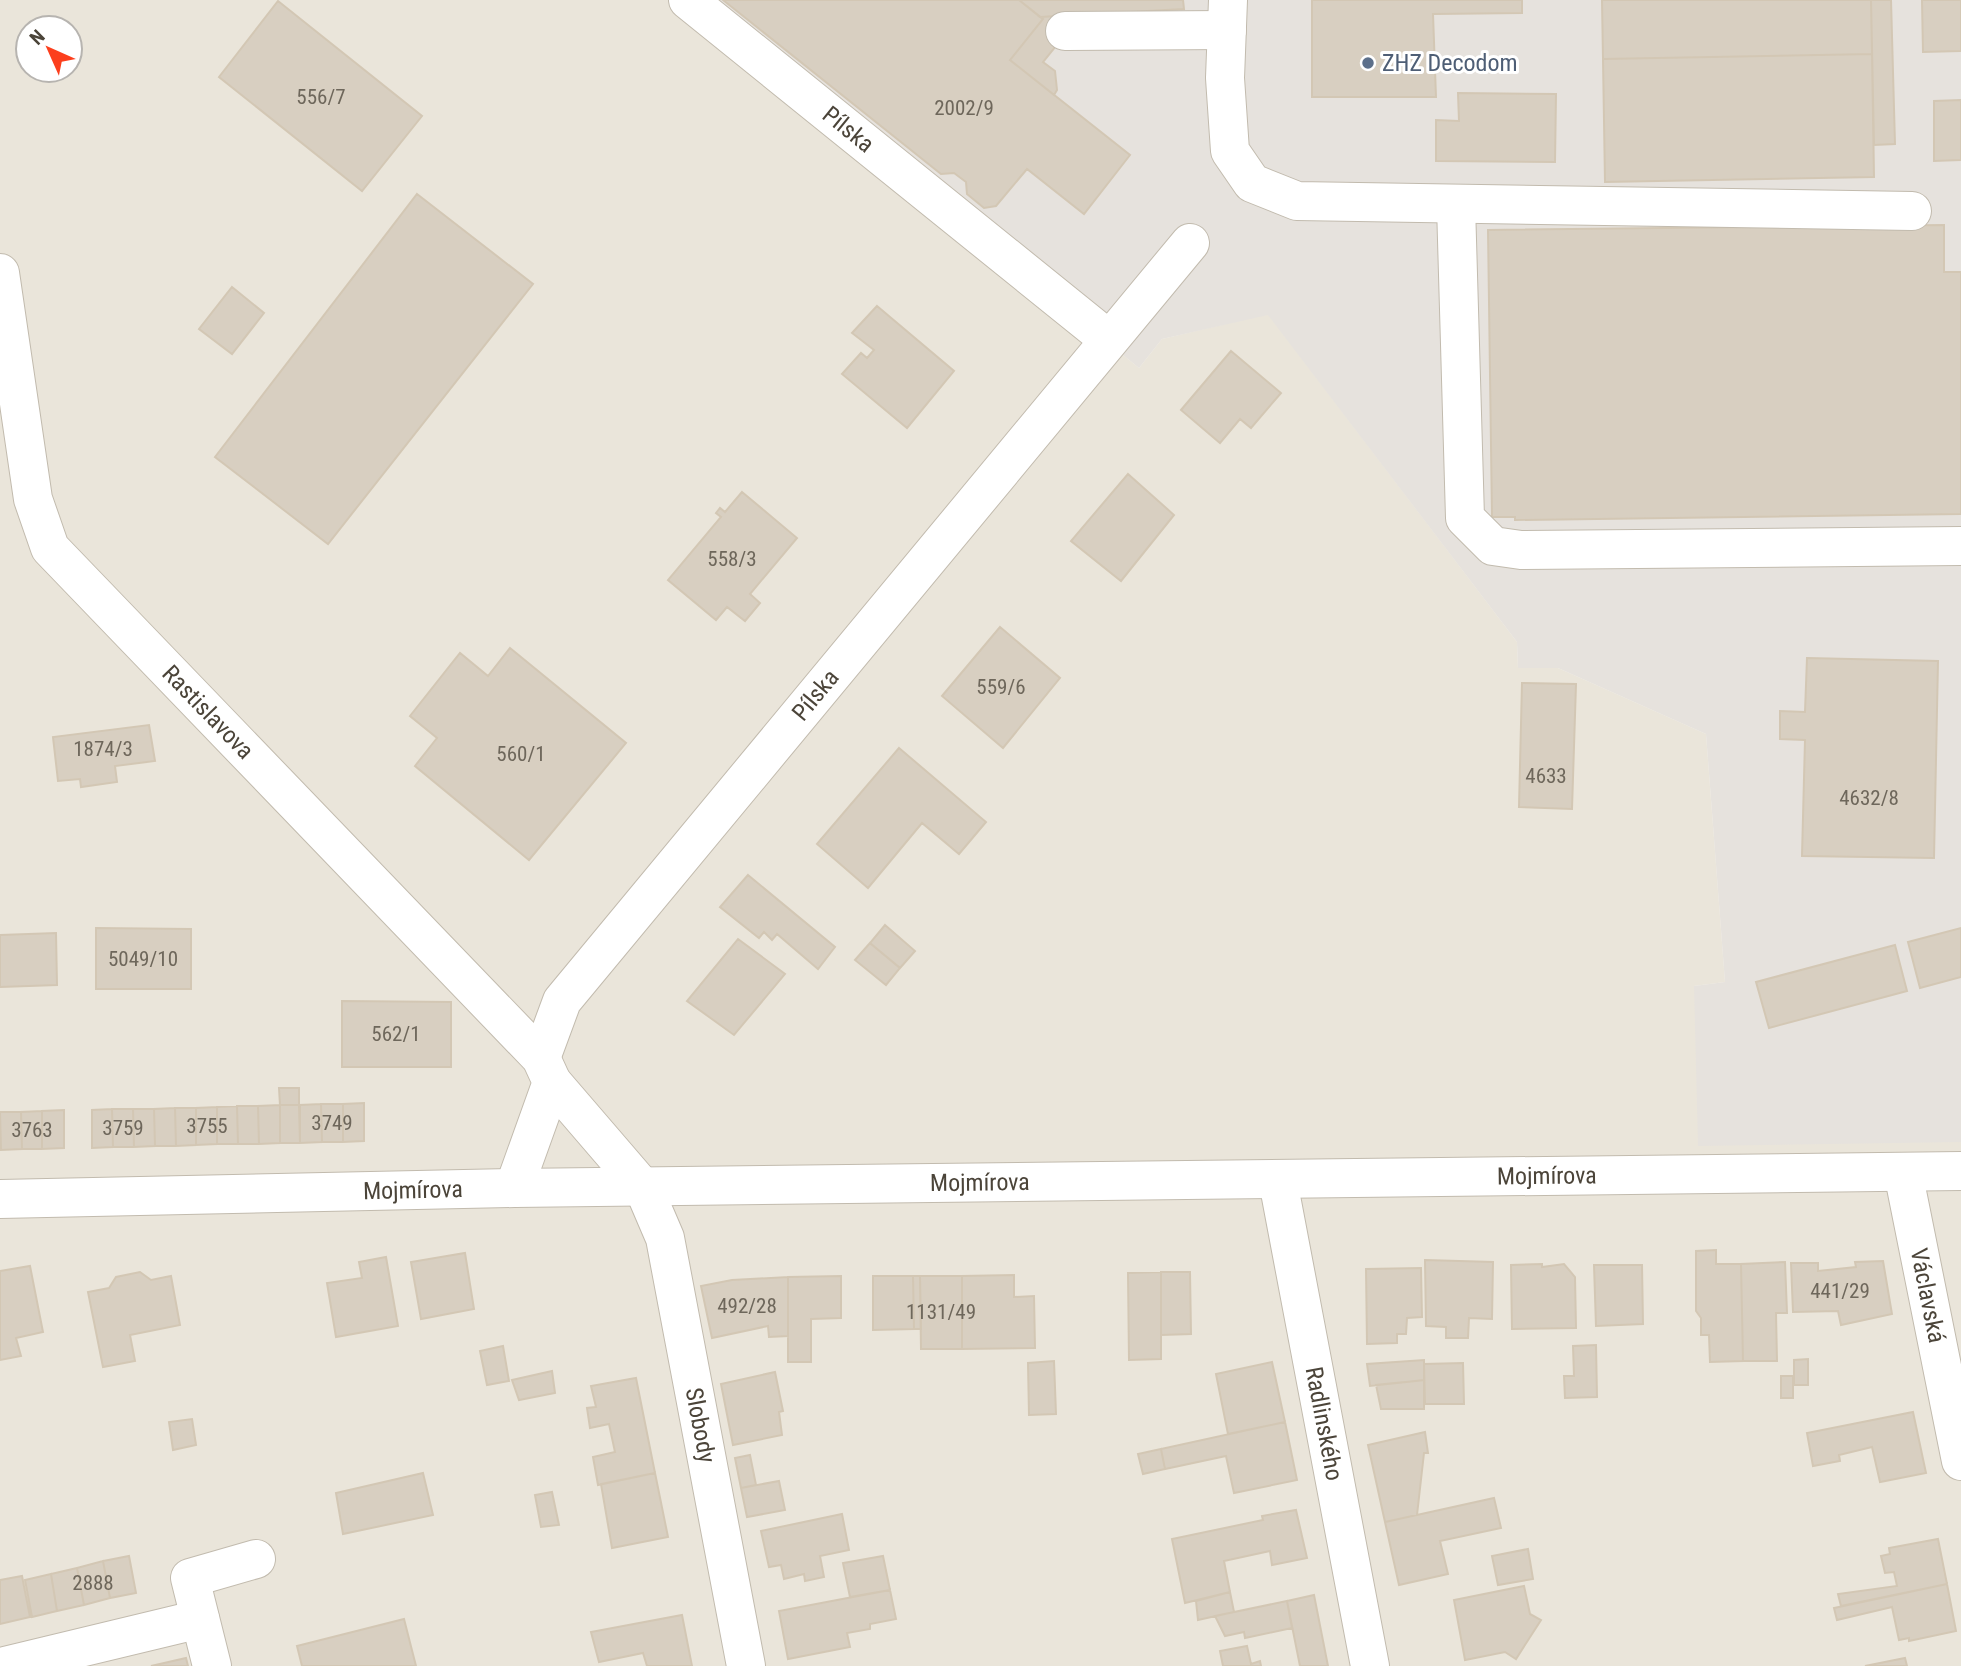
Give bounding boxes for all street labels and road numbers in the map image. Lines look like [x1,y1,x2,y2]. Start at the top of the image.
street label: Pílska [817,100,880,158]
street label: Rastislavova [157,659,259,765]
street label: Pílska [786,664,845,726]
street label: Mojmírova [1497,1161,1597,1190]
street label: Mojmírova [930,1168,1030,1197]
street label: Mojmírova [363,1175,463,1205]
street label: Václavská [1905,1246,1951,1345]
street label: Radlinského [1300,1364,1349,1483]
street label: Slobody [680,1385,721,1465]

